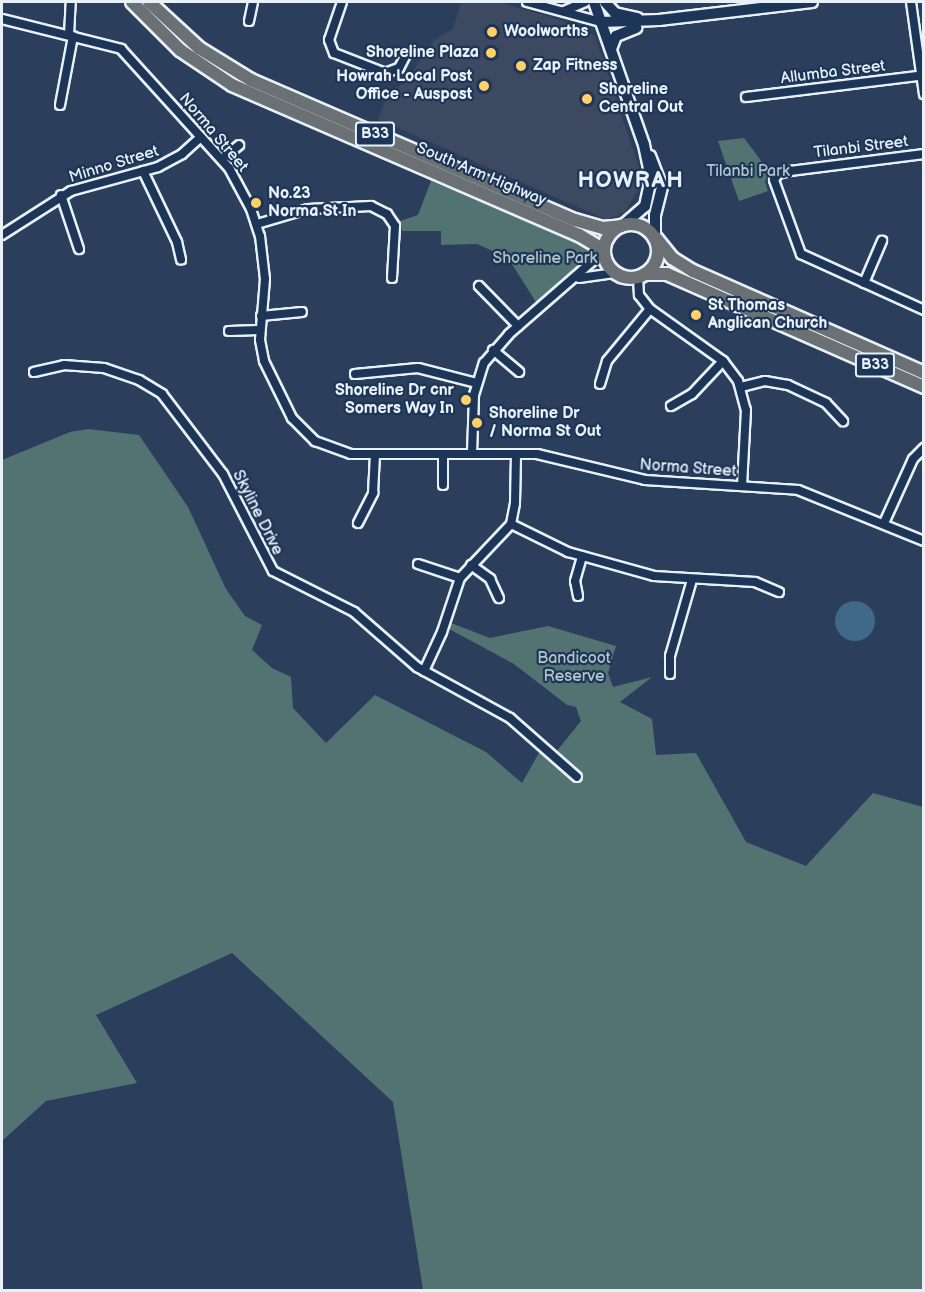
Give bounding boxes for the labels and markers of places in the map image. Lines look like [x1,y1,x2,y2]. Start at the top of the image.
place label: Woolworths [504,22,588,42]
marker: Woolworths [485,25,499,39]
place label: Shoreline Plaza [366,43,479,63]
marker: Shoreline Plaza [484,46,498,60]
place label: Zap Fitness [533,56,617,76]
marker: Zap Fitness [514,59,528,73]
place label: Howrah Local Post Office - Auspost [336,67,472,105]
marker: Howrah Local Post Office - Auspost [477,79,491,93]
place label: Shoreline Central Out [599,80,683,118]
marker: Shoreline Central Out [580,92,594,106]
place label: No.23 Norma St In [268,184,356,222]
marker: No.23 Norma St In [249,196,263,210]
place label: St Thomas Anglican Church [708,296,827,334]
marker: St Thomas Anglican Church [689,308,703,322]
place label: Shoreline Dr cnr Somers Way In [335,381,454,419]
marker: Shoreline Dr cnr Somers Way In [459,393,473,407]
place label: Shoreline Dr / Norma St Out [489,404,601,442]
marker: Shoreline Dr / Norma St Out [470,416,484,430]

